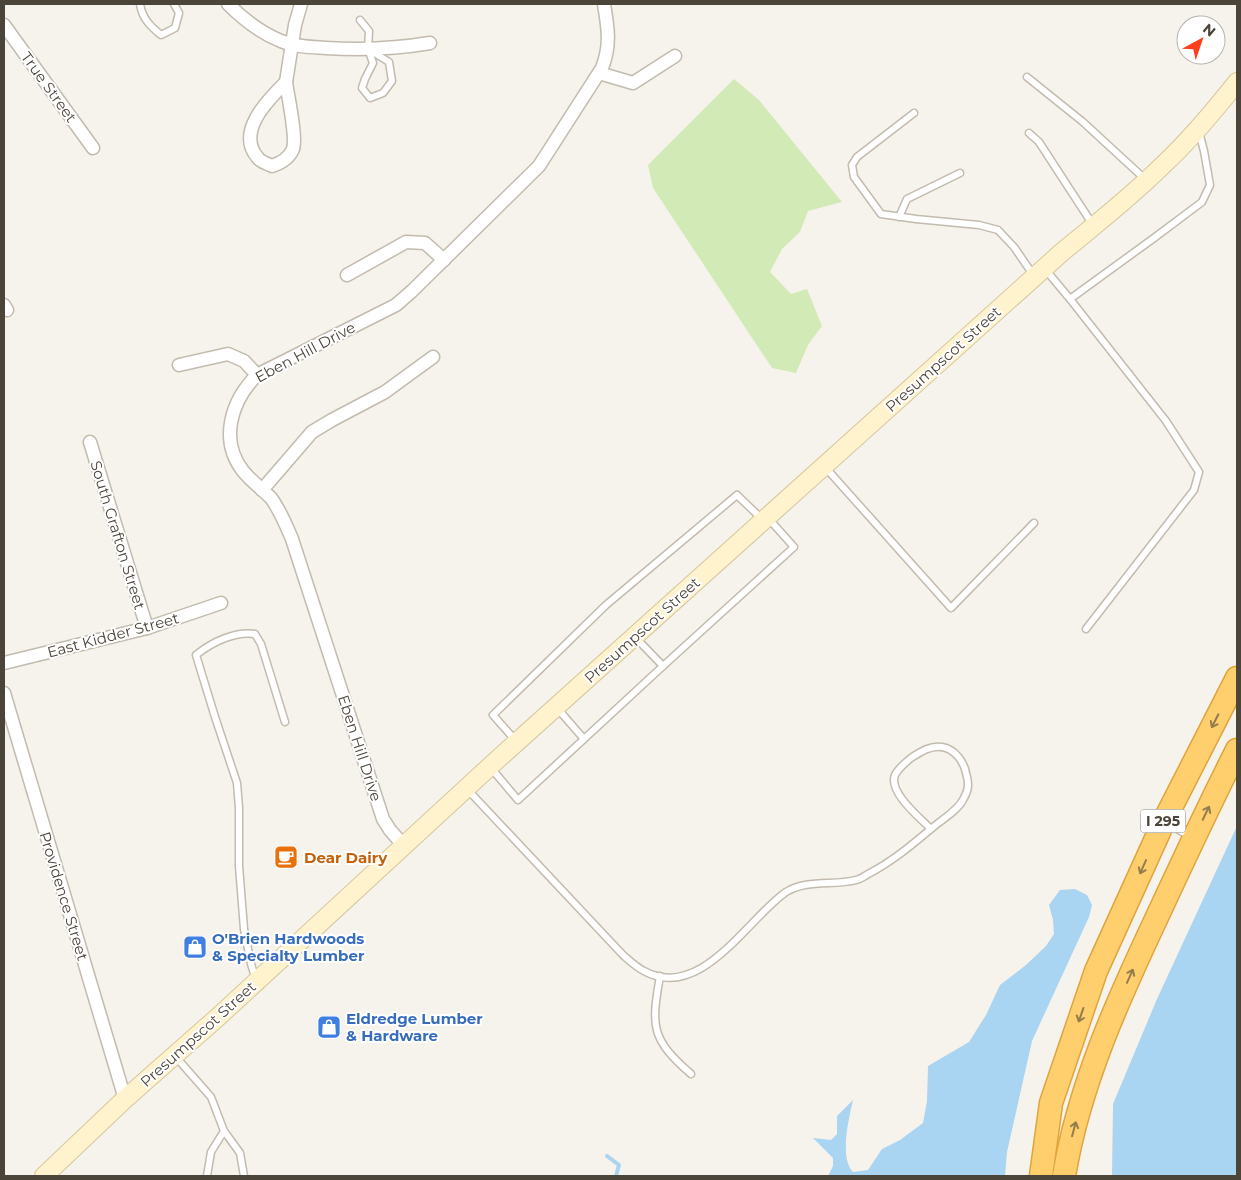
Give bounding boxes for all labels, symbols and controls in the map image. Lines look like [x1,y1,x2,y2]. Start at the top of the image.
north arrow [1176,15,1226,65]
text: N [1199,20,1219,41]
street label: True Street [17,48,81,126]
street label: Presumpscot Street [881,302,1005,416]
street label: Eben Hill Drive [252,318,358,386]
street label: South Grafton Street [86,458,150,612]
street label: Presumpscot Street [580,573,704,687]
street label: East Kidder Street [45,608,181,662]
street label: Eben Hill Drive [334,692,386,804]
one-way arrow [1209,713,1219,728]
one-way arrow [1202,806,1211,821]
road number: I 295 [1140,809,1186,832]
street label: Providence Street [35,829,93,963]
cafe icon: Dear Dairy [273,844,299,870]
place label: Dear Dairy [304,848,388,867]
one-way arrow [1138,859,1147,874]
place label: O'Brien Hardwoods & Specialty Lumber [212,929,365,965]
shop icon: O'Brien Hardwoods & Specialty Lumber [182,934,208,960]
one-way arrow [1125,969,1135,984]
street label: Presumpscot Street [136,977,260,1091]
one-way arrow [1076,1006,1086,1022]
place label: Eldredge Lumber & Hardware [346,1009,483,1045]
shop icon: Eldredge Lumber & Hardware [316,1014,342,1040]
one-way arrow [1070,1121,1079,1137]

